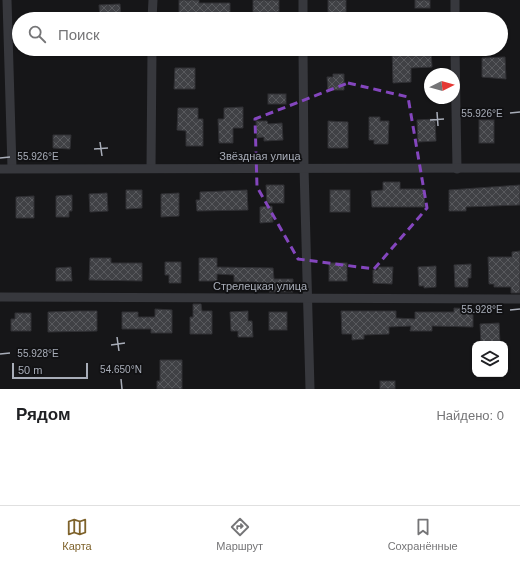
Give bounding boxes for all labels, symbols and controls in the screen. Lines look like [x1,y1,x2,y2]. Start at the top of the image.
search box [12,12,508,56]
icon: search [26,23,48,45]
text: Поиск [58,26,100,43]
north arrow [424,68,460,104]
text: 55.926°E [461,108,503,119]
street label: Звёздная улица [219,150,302,162]
text: 55.926°E [17,151,59,162]
street label: Стрелецкая улица [213,280,308,292]
text: 55.928°E [461,304,503,315]
map controls [472,341,508,377]
button: layers [472,341,508,377]
text: 55.928°E [17,348,59,359]
scale bar [12,361,88,380]
text: 50 m [18,364,42,376]
text: 54.650°N [100,364,142,375]
text: Рядом [16,405,71,424]
text: Найдено: 0 [436,408,504,423]
tab: Карта [62,516,92,552]
tab: Маршрут [216,516,263,552]
tab: Сохранённые [388,516,458,552]

